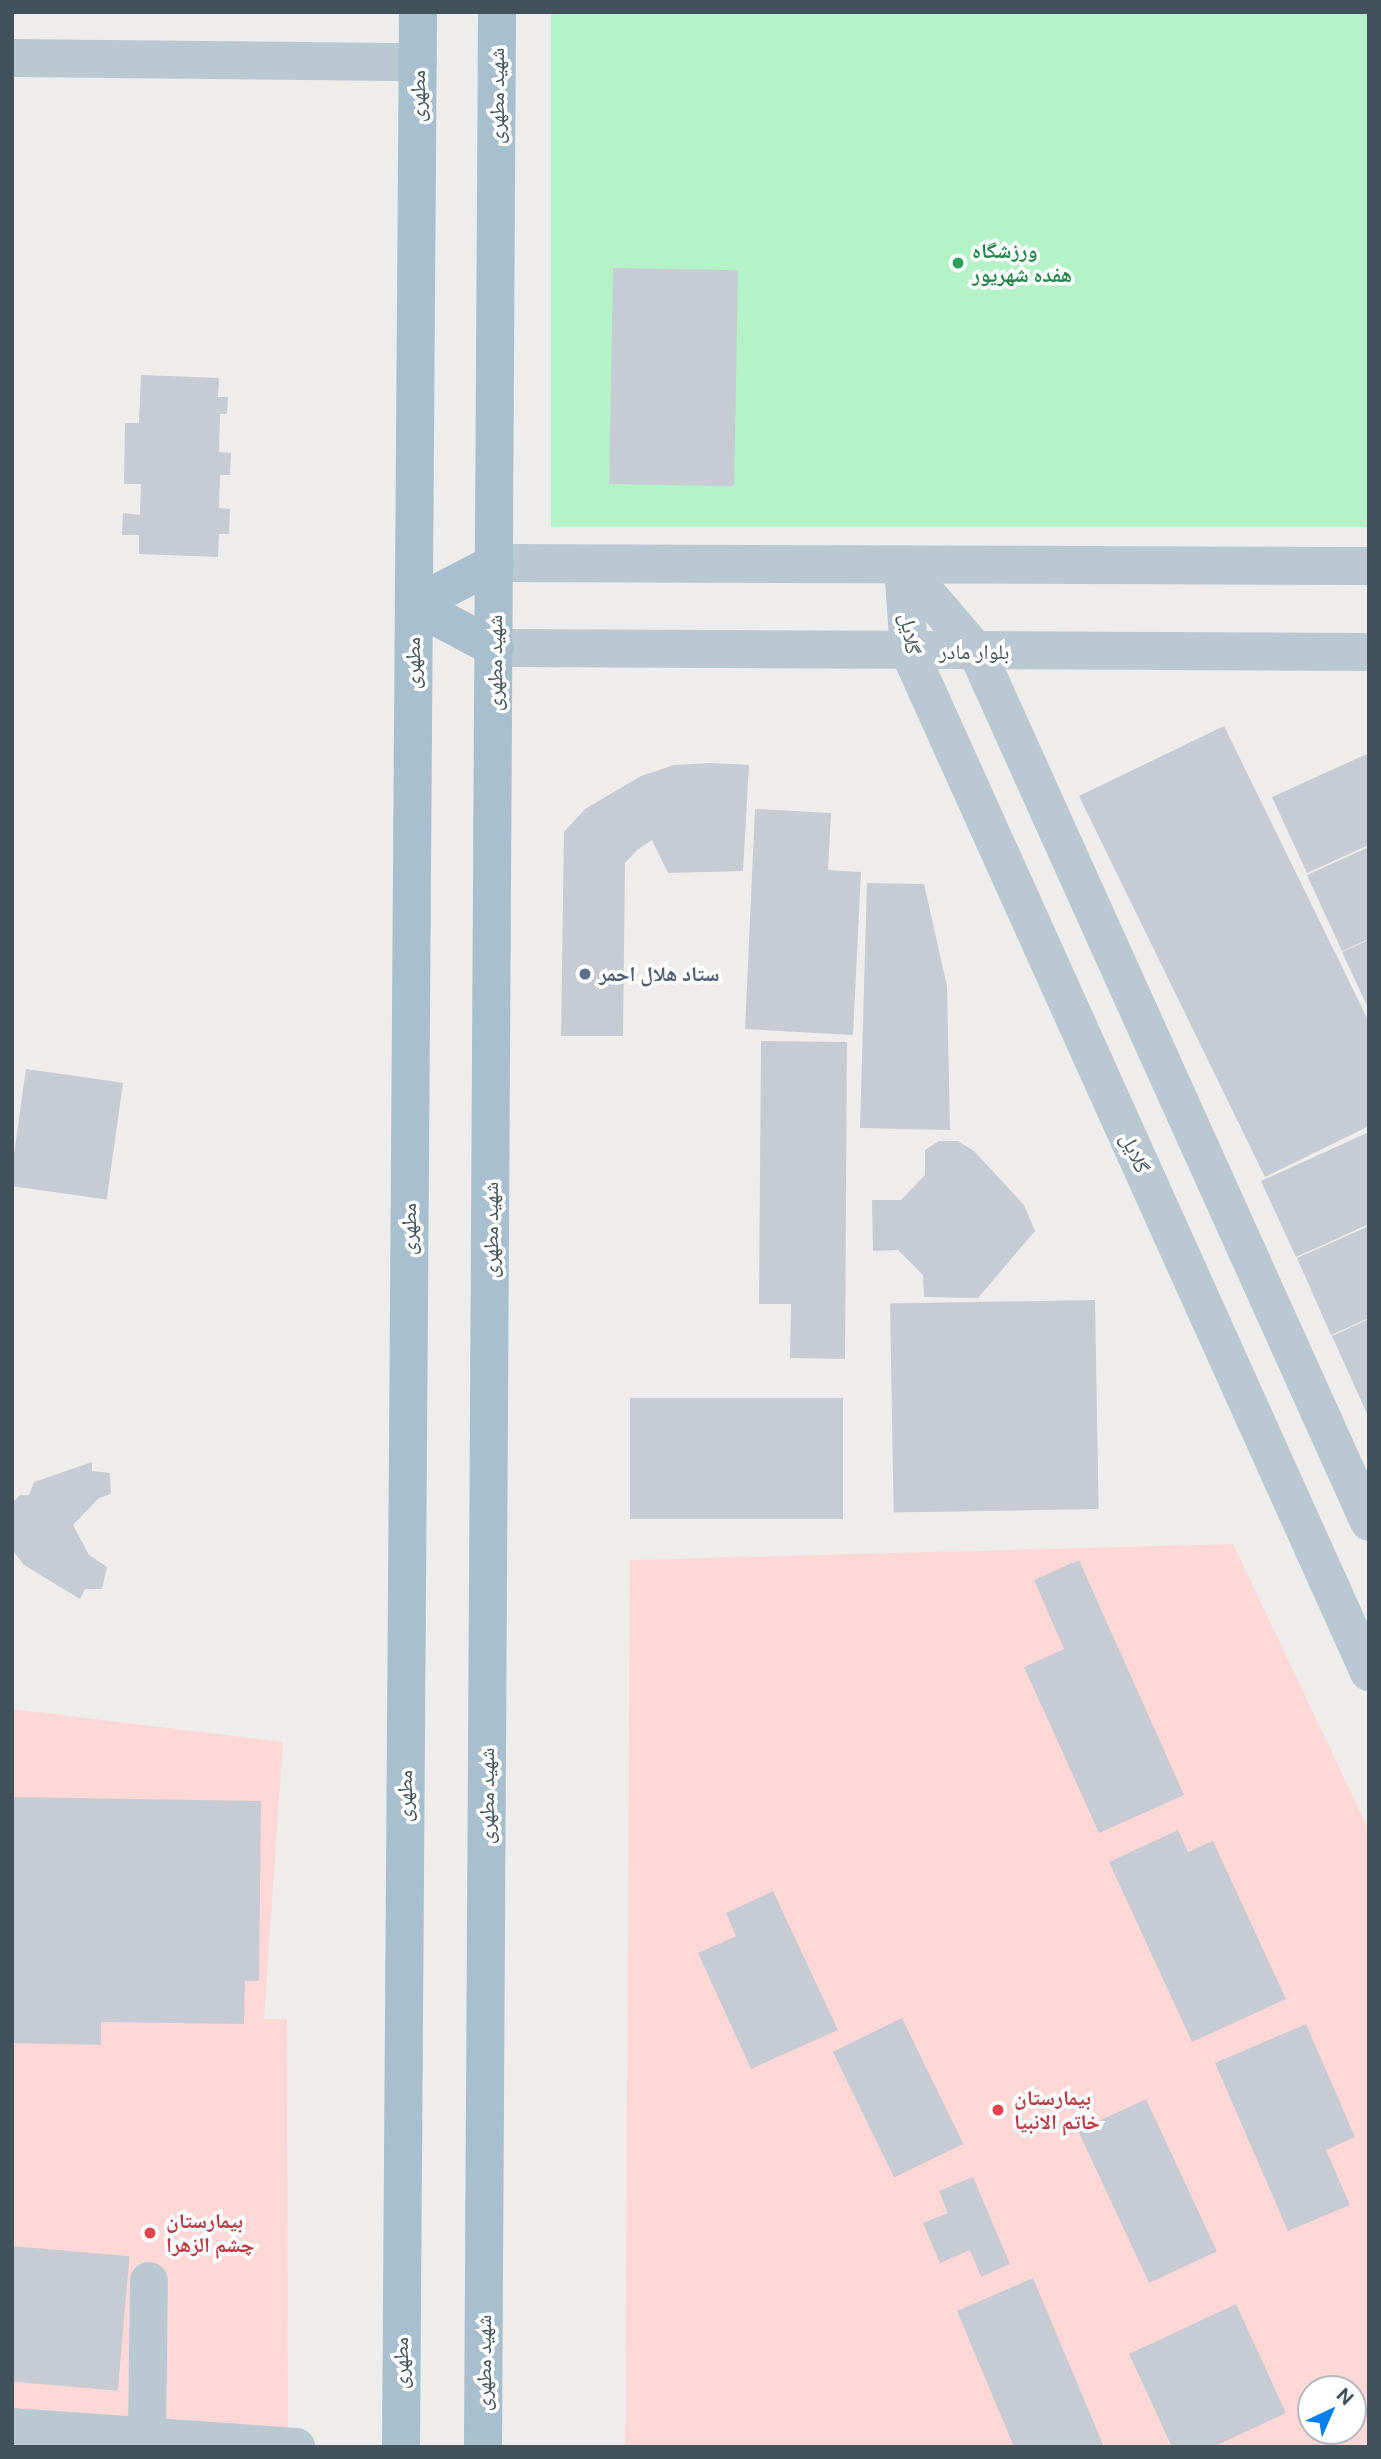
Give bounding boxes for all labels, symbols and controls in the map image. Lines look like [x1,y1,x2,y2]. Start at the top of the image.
street label: شهید مطهری [484,48,510,144]
street label: مطهری [405,70,431,122]
place label: ورزشگاه هفده شهریور [972,238,1072,288]
marker: ورزشگاه هفده شهریور [950,255,966,271]
street label: گلایل [894,612,926,656]
street label: شهید مطهری [482,615,508,711]
street label: مطهری [400,637,426,689]
street label: بلوار مادر [939,639,1009,665]
place label: ستاد هلال احمر [599,961,719,987]
marker: ستاد هلال احمر [577,966,593,982]
street label: گلایل [1115,1129,1155,1177]
street label: شهید مطهری [478,1182,504,1278]
street label: مطهری [396,1203,422,1255]
street label: شهید مطهری [474,1748,500,1844]
street label: مطهری [392,1770,418,1822]
place label: بیمارستان خاتم الانبیا [1014,2085,1100,2135]
marker: بیمارستان خاتم الانبیا [988,2100,1008,2120]
place label: بیمارستان چشم الزهرا [166,2208,255,2258]
marker: بیمارستان چشم الزهرا [140,2223,160,2243]
street label: شهید مطهری [471,2315,497,2411]
street label: مطهری [388,2337,414,2389]
north arrow [1297,2375,1367,2445]
text: N [1332,2383,1358,2409]

